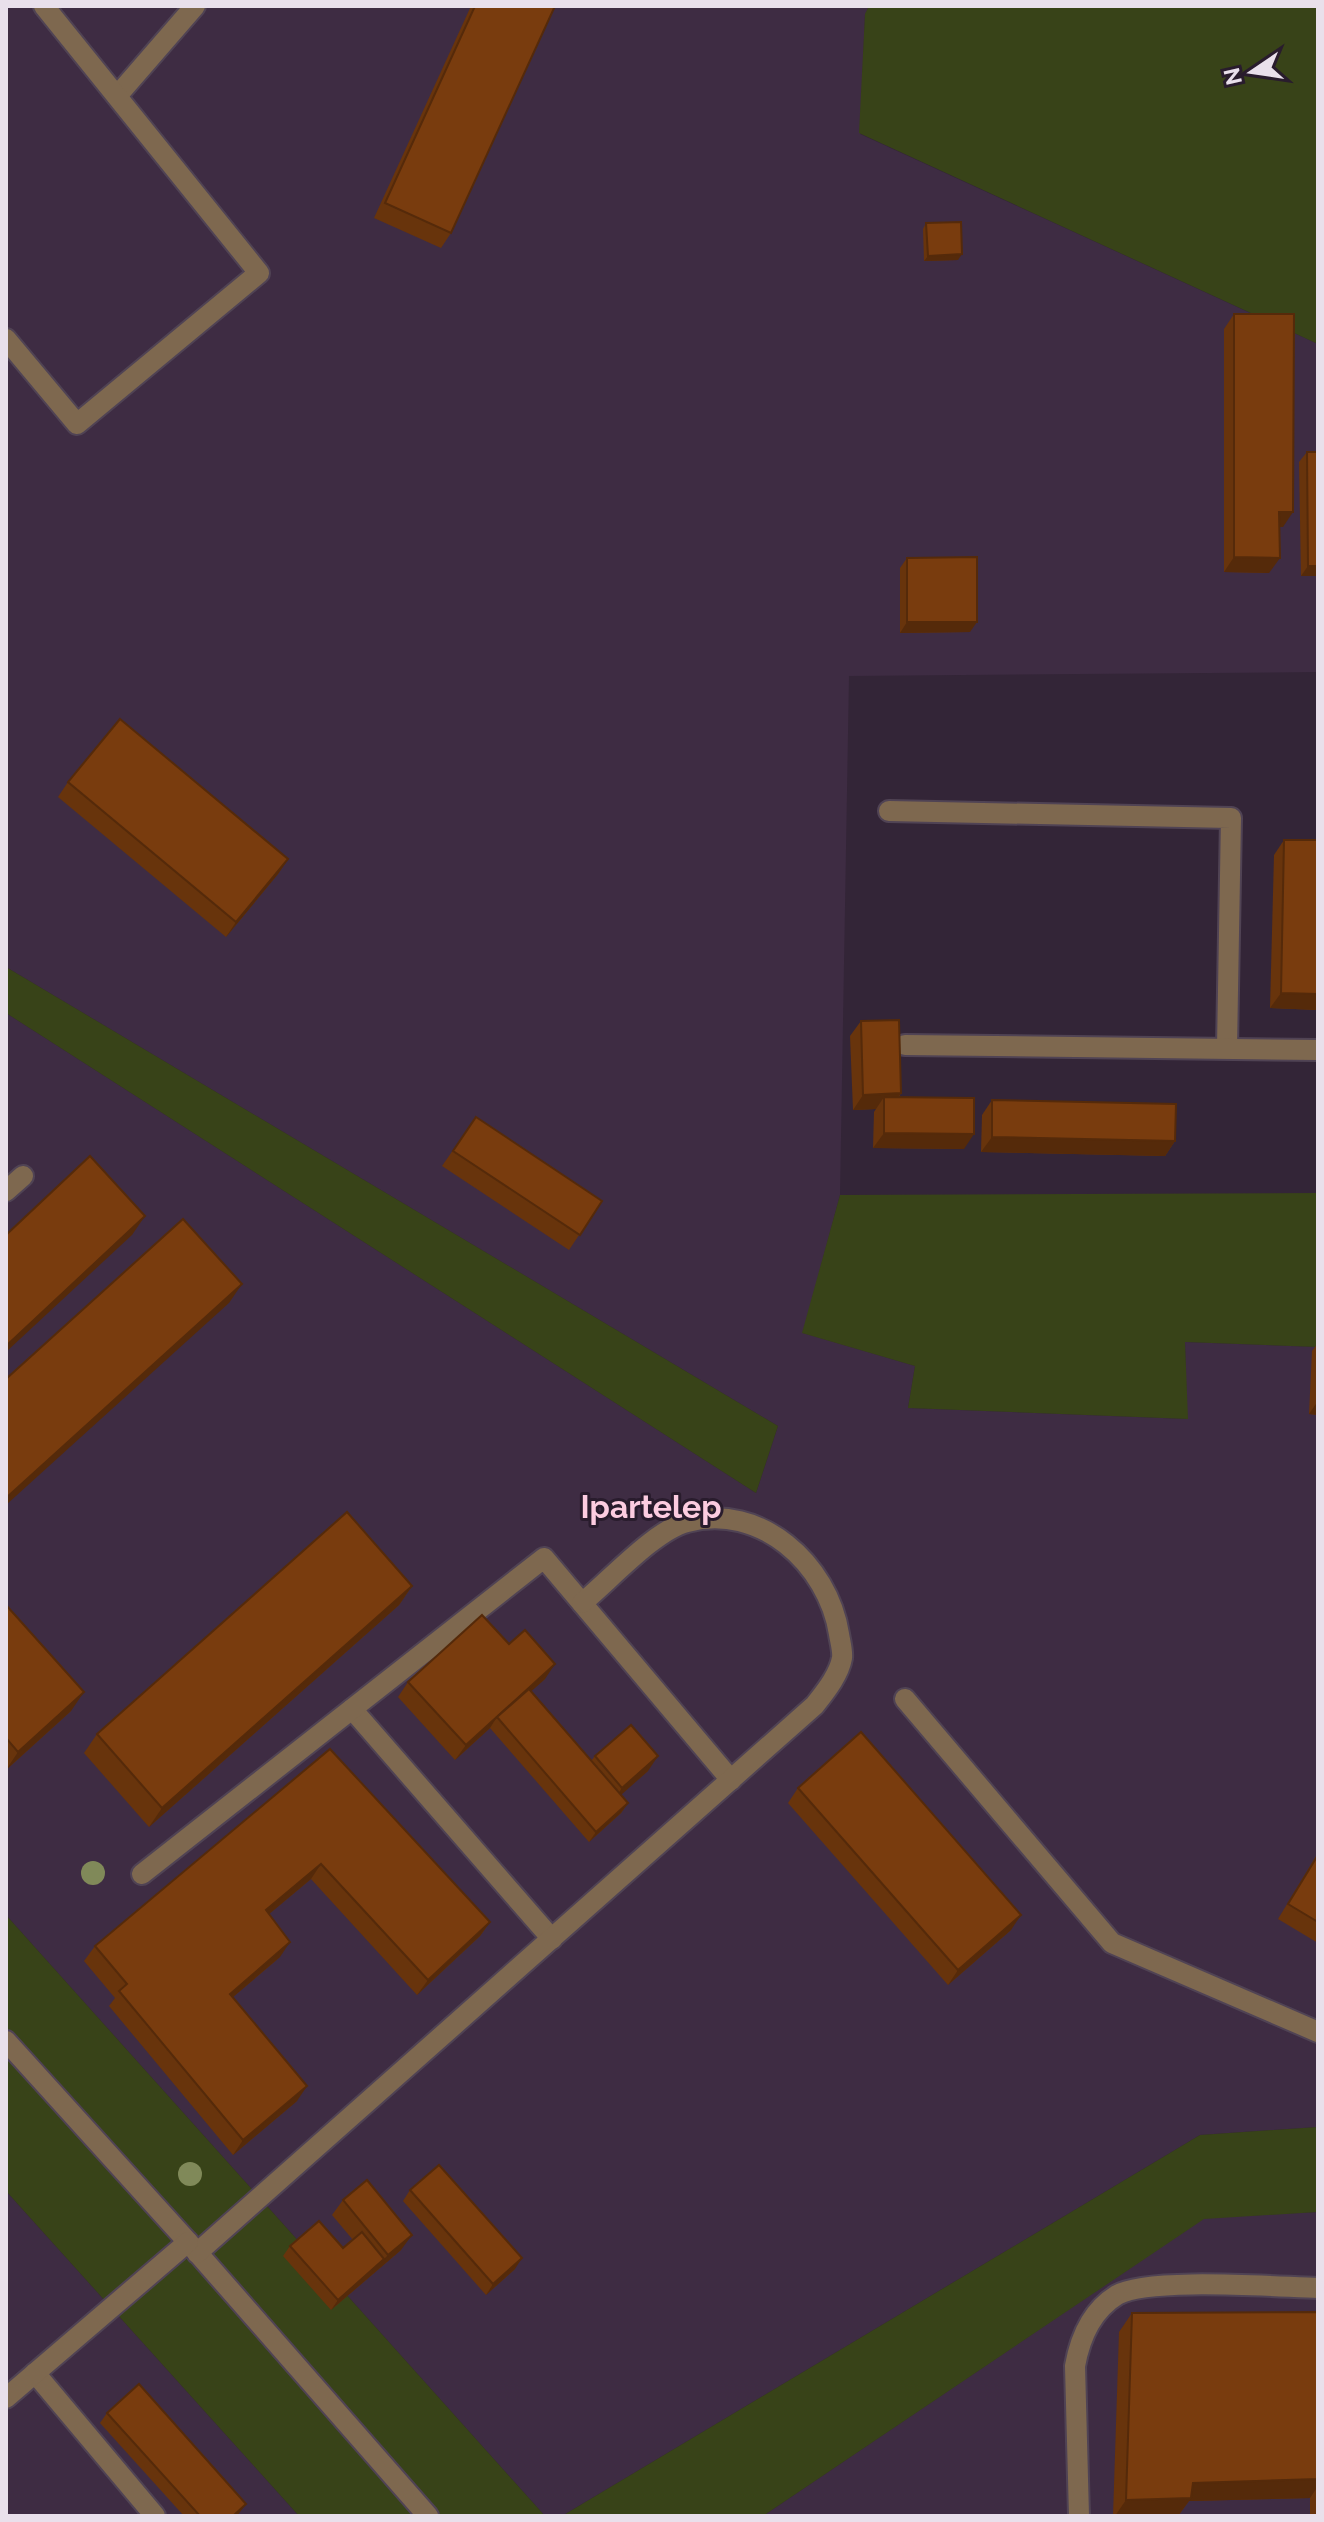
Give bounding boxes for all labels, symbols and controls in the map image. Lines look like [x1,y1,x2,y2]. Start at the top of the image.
north arrow [1212,32,1292,112]
text: N [1218,65,1247,88]
district label: Ipartelep [580,1488,722,1525]

